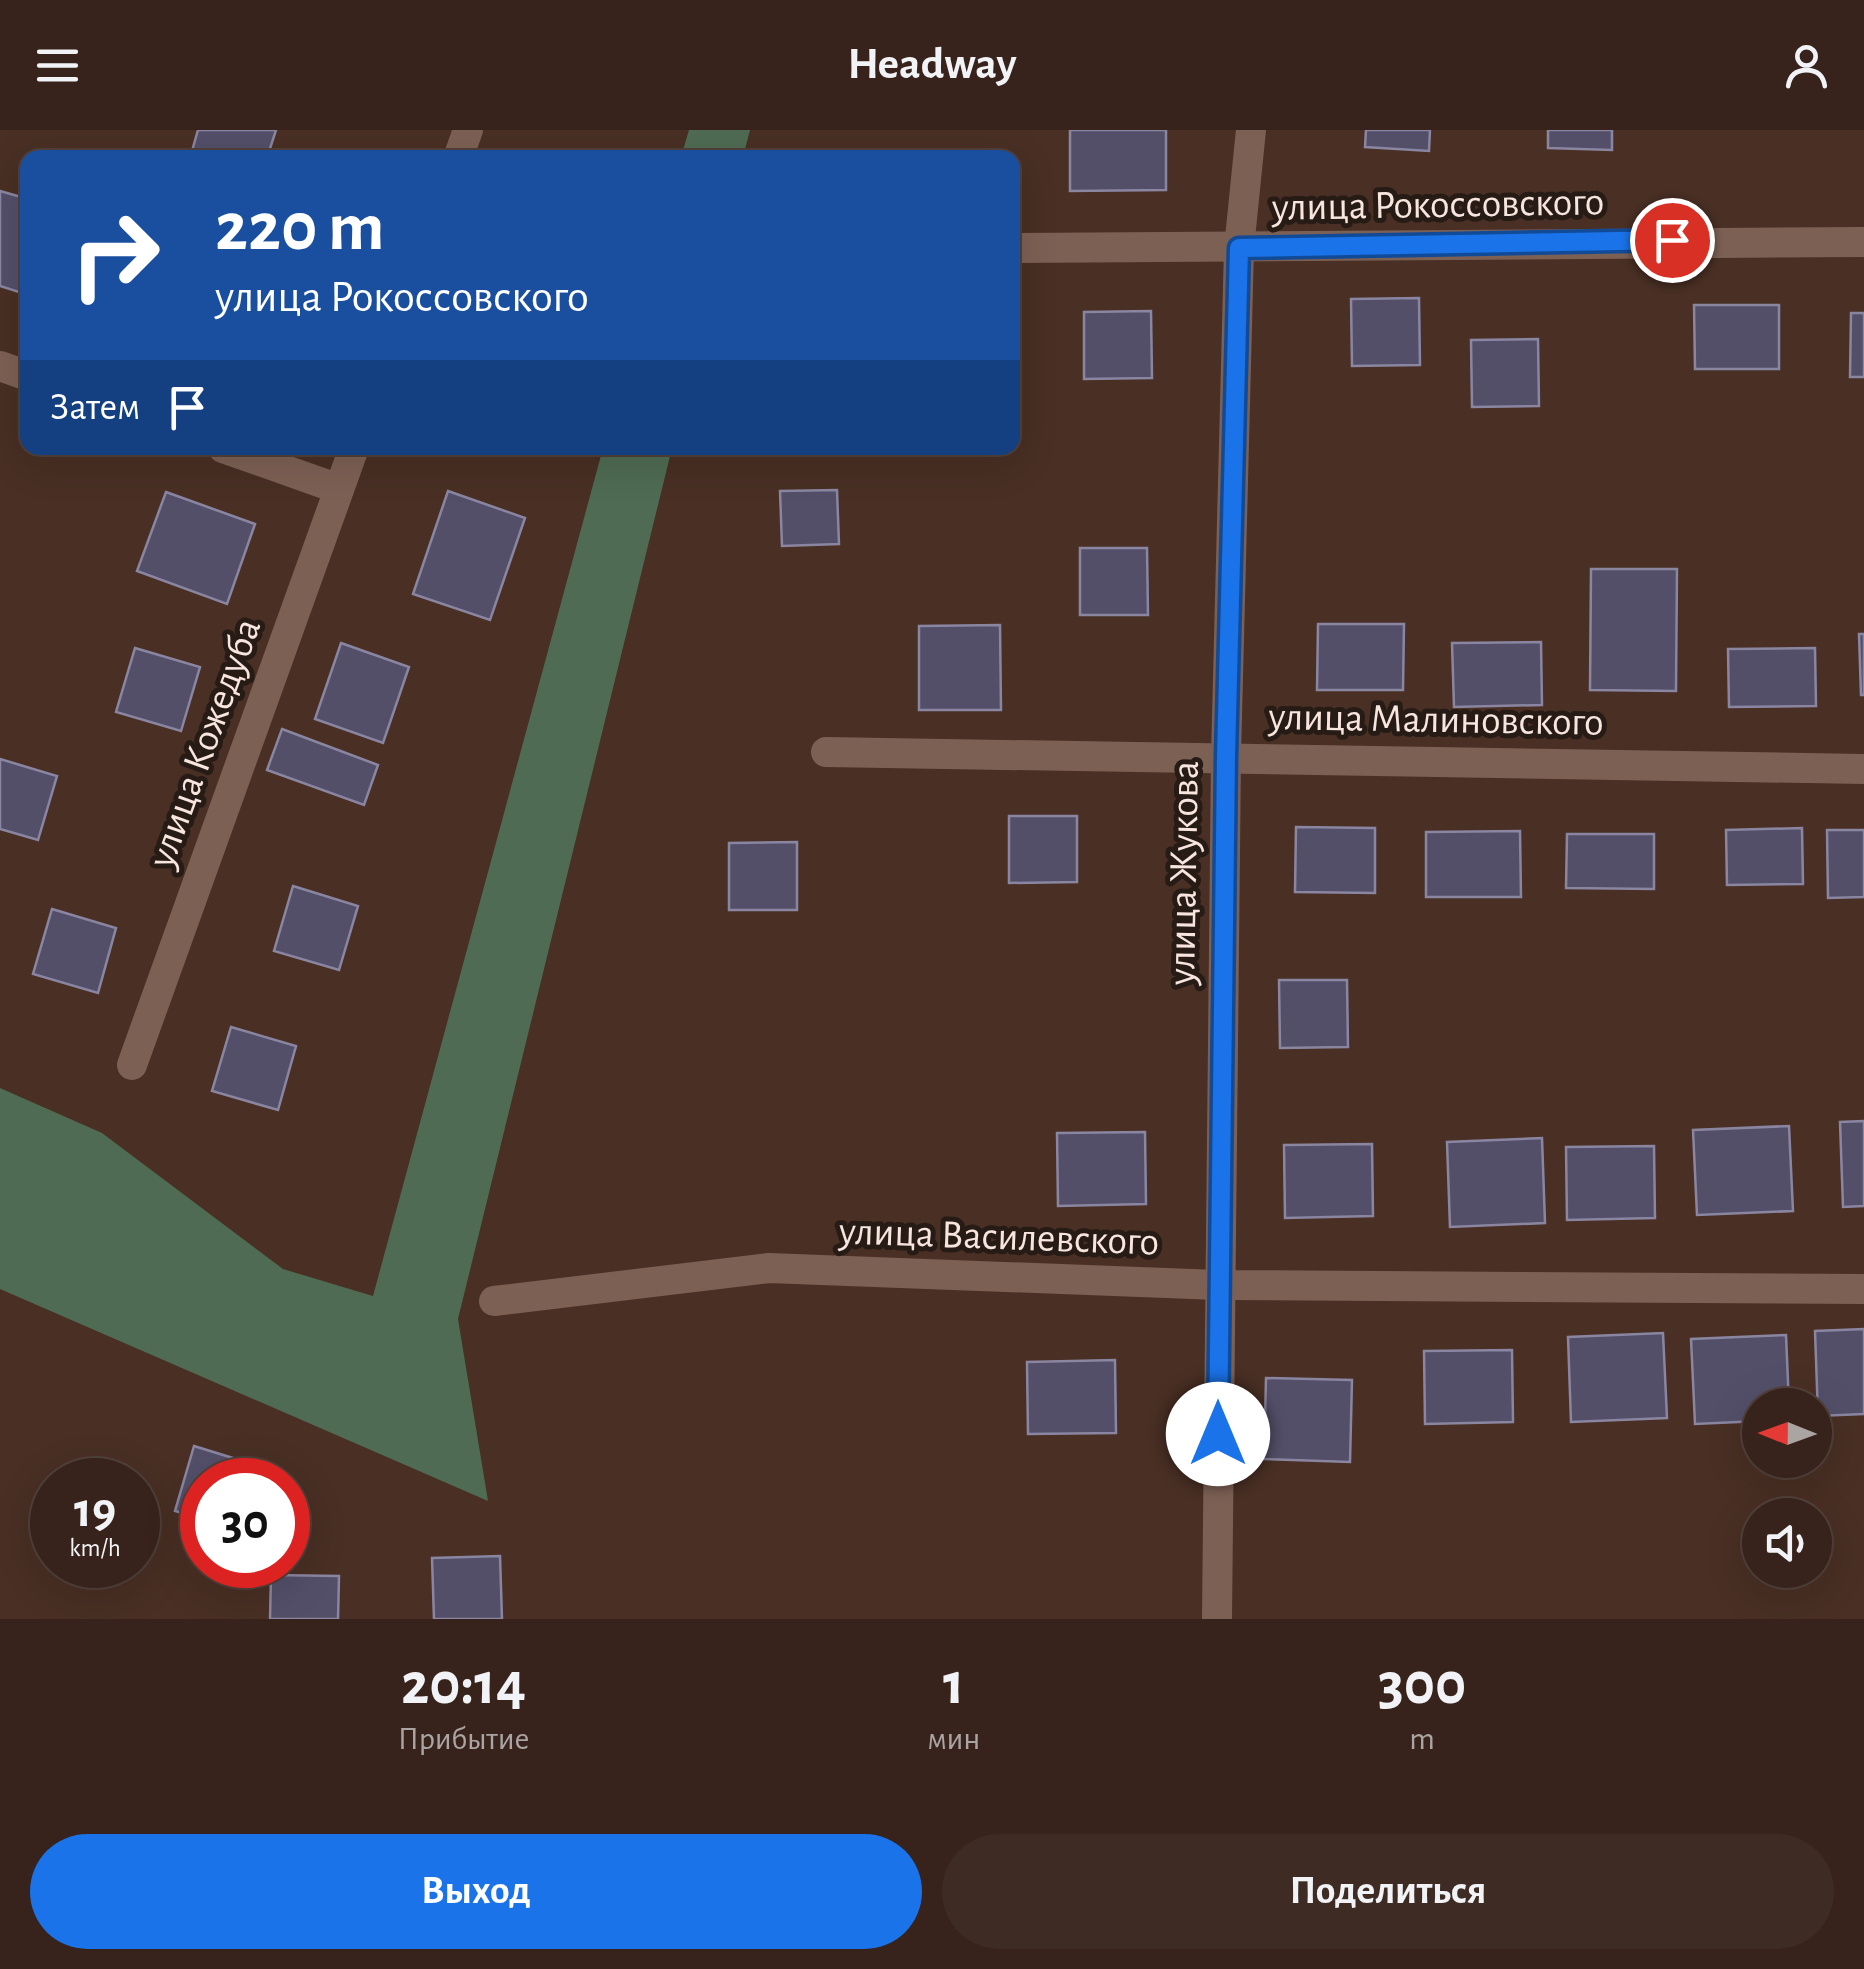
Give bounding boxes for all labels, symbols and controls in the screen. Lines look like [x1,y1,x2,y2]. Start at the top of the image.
icon: menu [30,38,85,93]
icon: person [1779,38,1834,93]
text: Headway [847,42,1017,87]
street label: улица Рокоссовского [1271,182,1604,228]
icon: right [50,190,180,320]
text: 220 m [215,193,384,263]
pin [1630,198,1715,283]
icon: arrive [1645,213,1700,268]
text: улица Рокоссовского [215,275,589,320]
icon: arrive [160,380,215,435]
text: Затем [50,389,140,427]
street label: улица Кожедуба [141,613,269,874]
street label: улица Малиновского [1267,697,1604,743]
street label: улица Жукова [1162,760,1206,987]
street label: улица Василевского [837,1211,1160,1263]
position arrow [1166,1382,1270,1486]
north arrow [1742,1388,1832,1478]
map controls [1742,1388,1832,1588]
speed limit sign: 30 [180,1458,310,1588]
text: 19 [74,1486,116,1536]
button: sound [1742,1498,1832,1588]
text: km/h [69,1536,121,1561]
text: 20:14 [401,1655,526,1715]
text: 1 [943,1655,965,1715]
text: 300 [1378,1655,1466,1715]
text: Прибытие [398,1723,529,1755]
text: мин [927,1723,980,1755]
text: m [1409,1723,1435,1755]
button: Выход [30,1834,922,1949]
button: Поделиться [942,1834,1834,1949]

